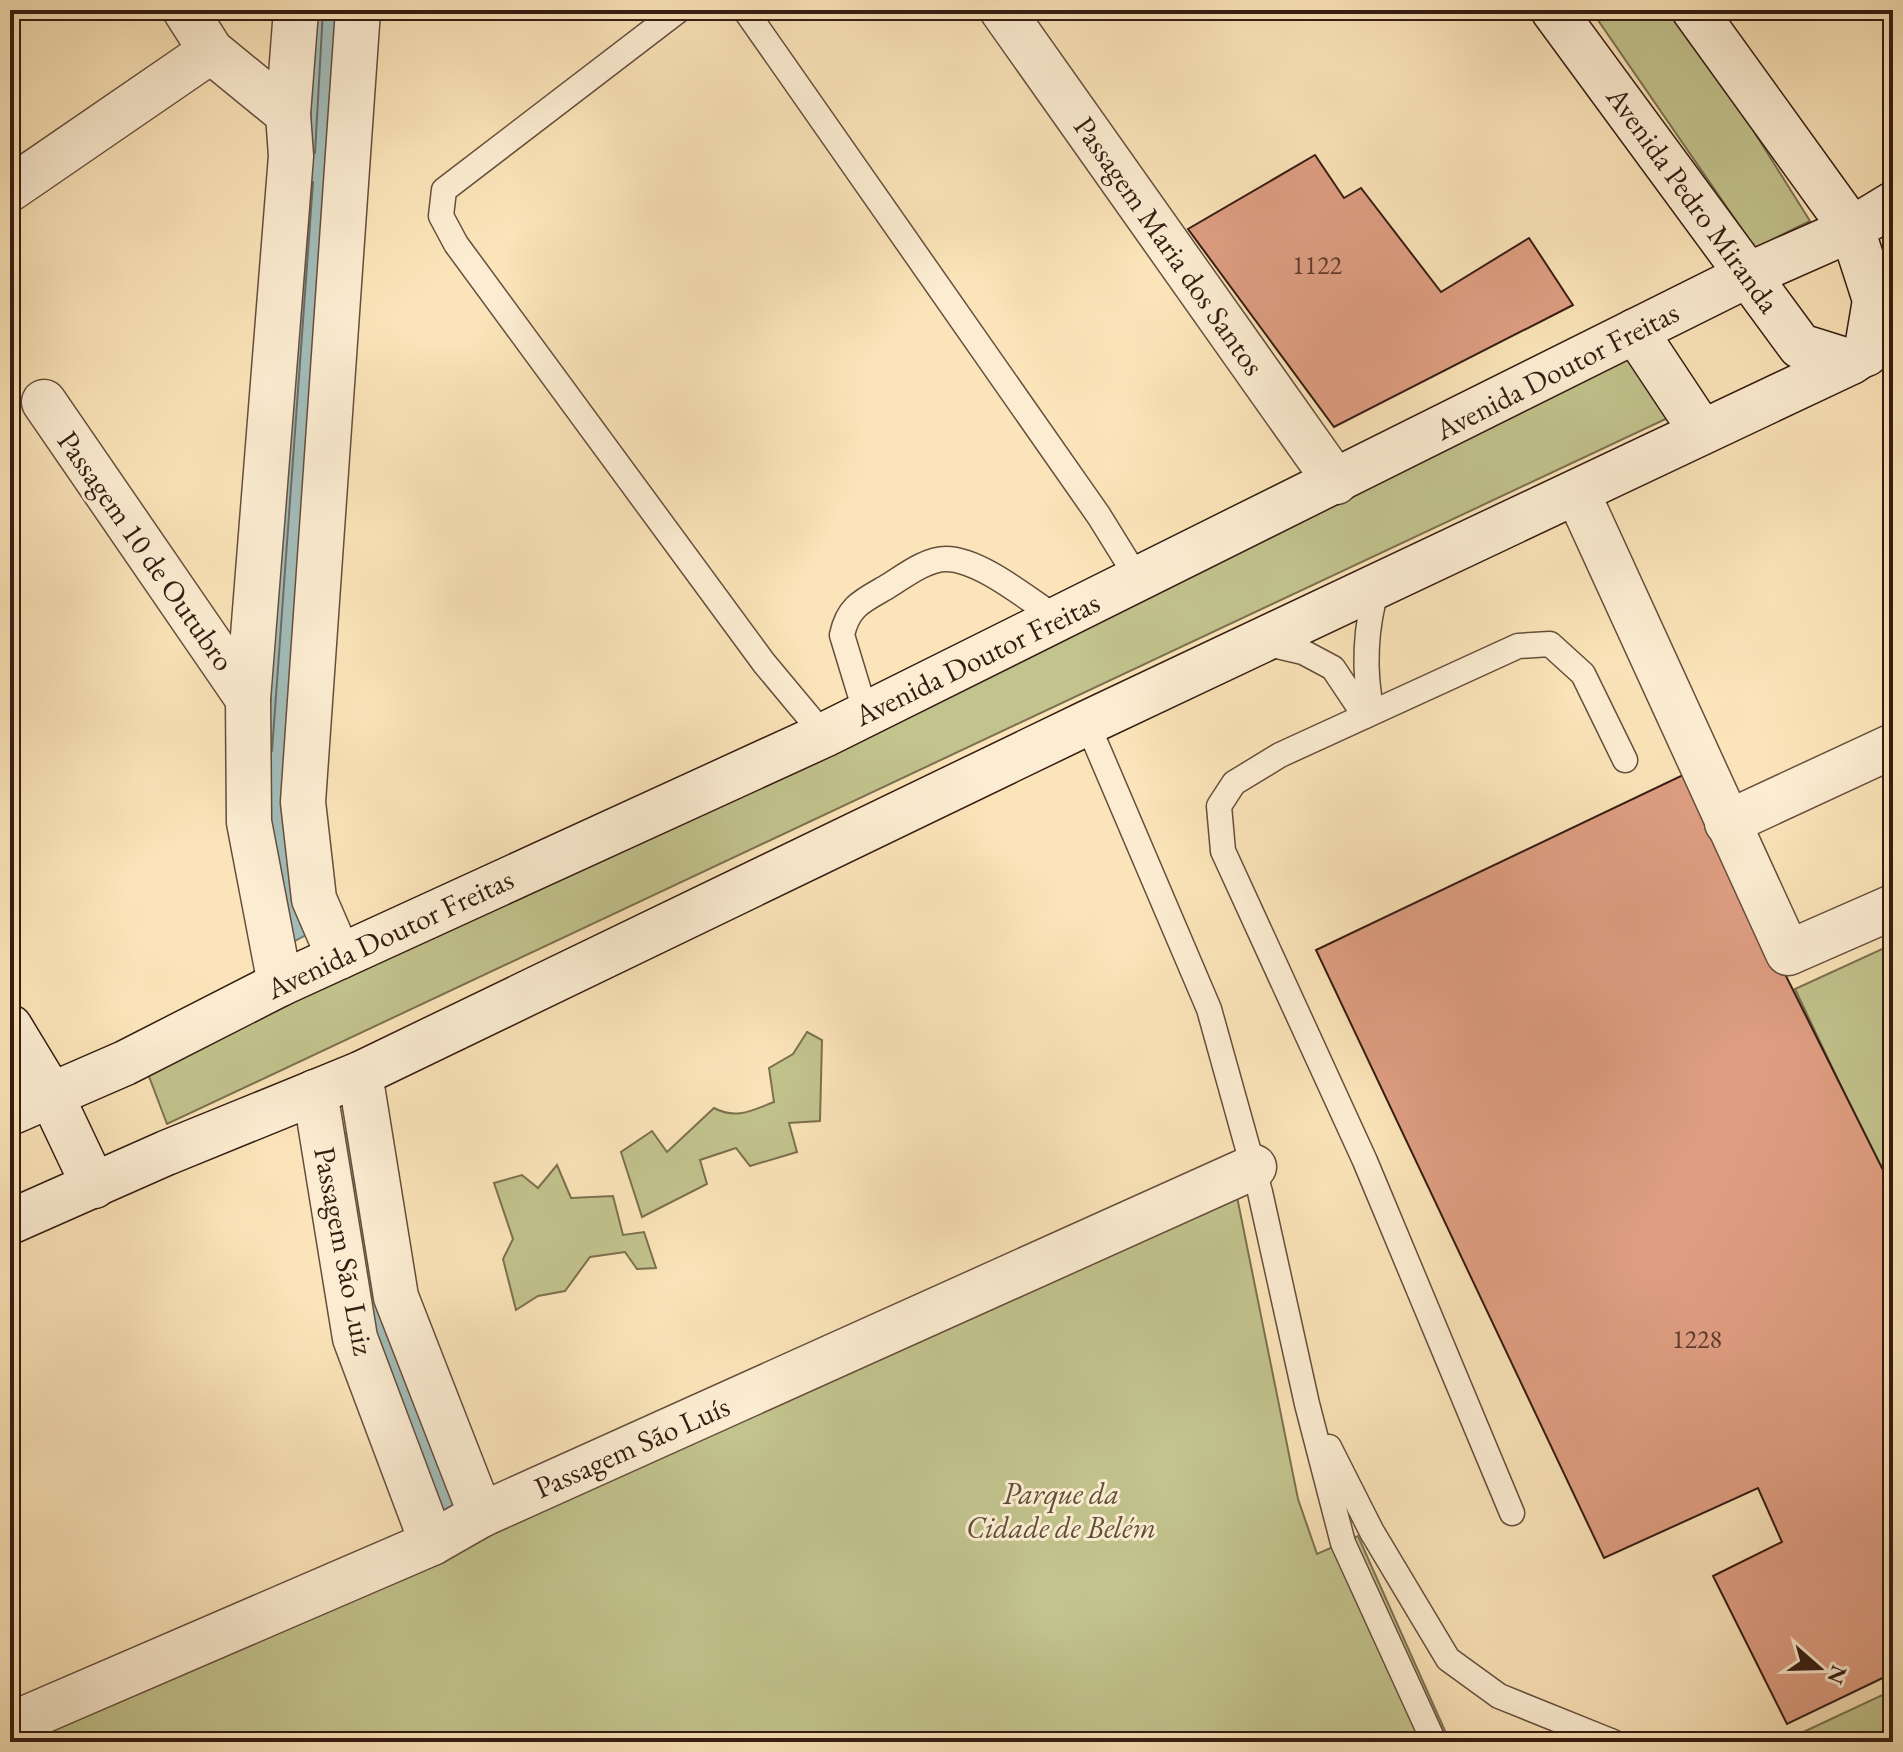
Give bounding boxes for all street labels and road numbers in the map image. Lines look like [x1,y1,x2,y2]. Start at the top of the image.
street label: Avenida Pedro Miranda [1597,78,1789,321]
street label: Passagem Maria dos Santos [1065,109,1274,383]
street label: Avenida Doutor Freitas [1428,292,1685,449]
street label: Passagem 10 de Outubro [49,423,244,678]
street label: Avenida Doutor Freitas [847,582,1106,735]
street label: Avenida Doutor Freitas [259,859,520,1008]
street label: Passagem São Luiz [305,1144,384,1359]
street label: Passagem São Luís [528,1386,735,1507]

